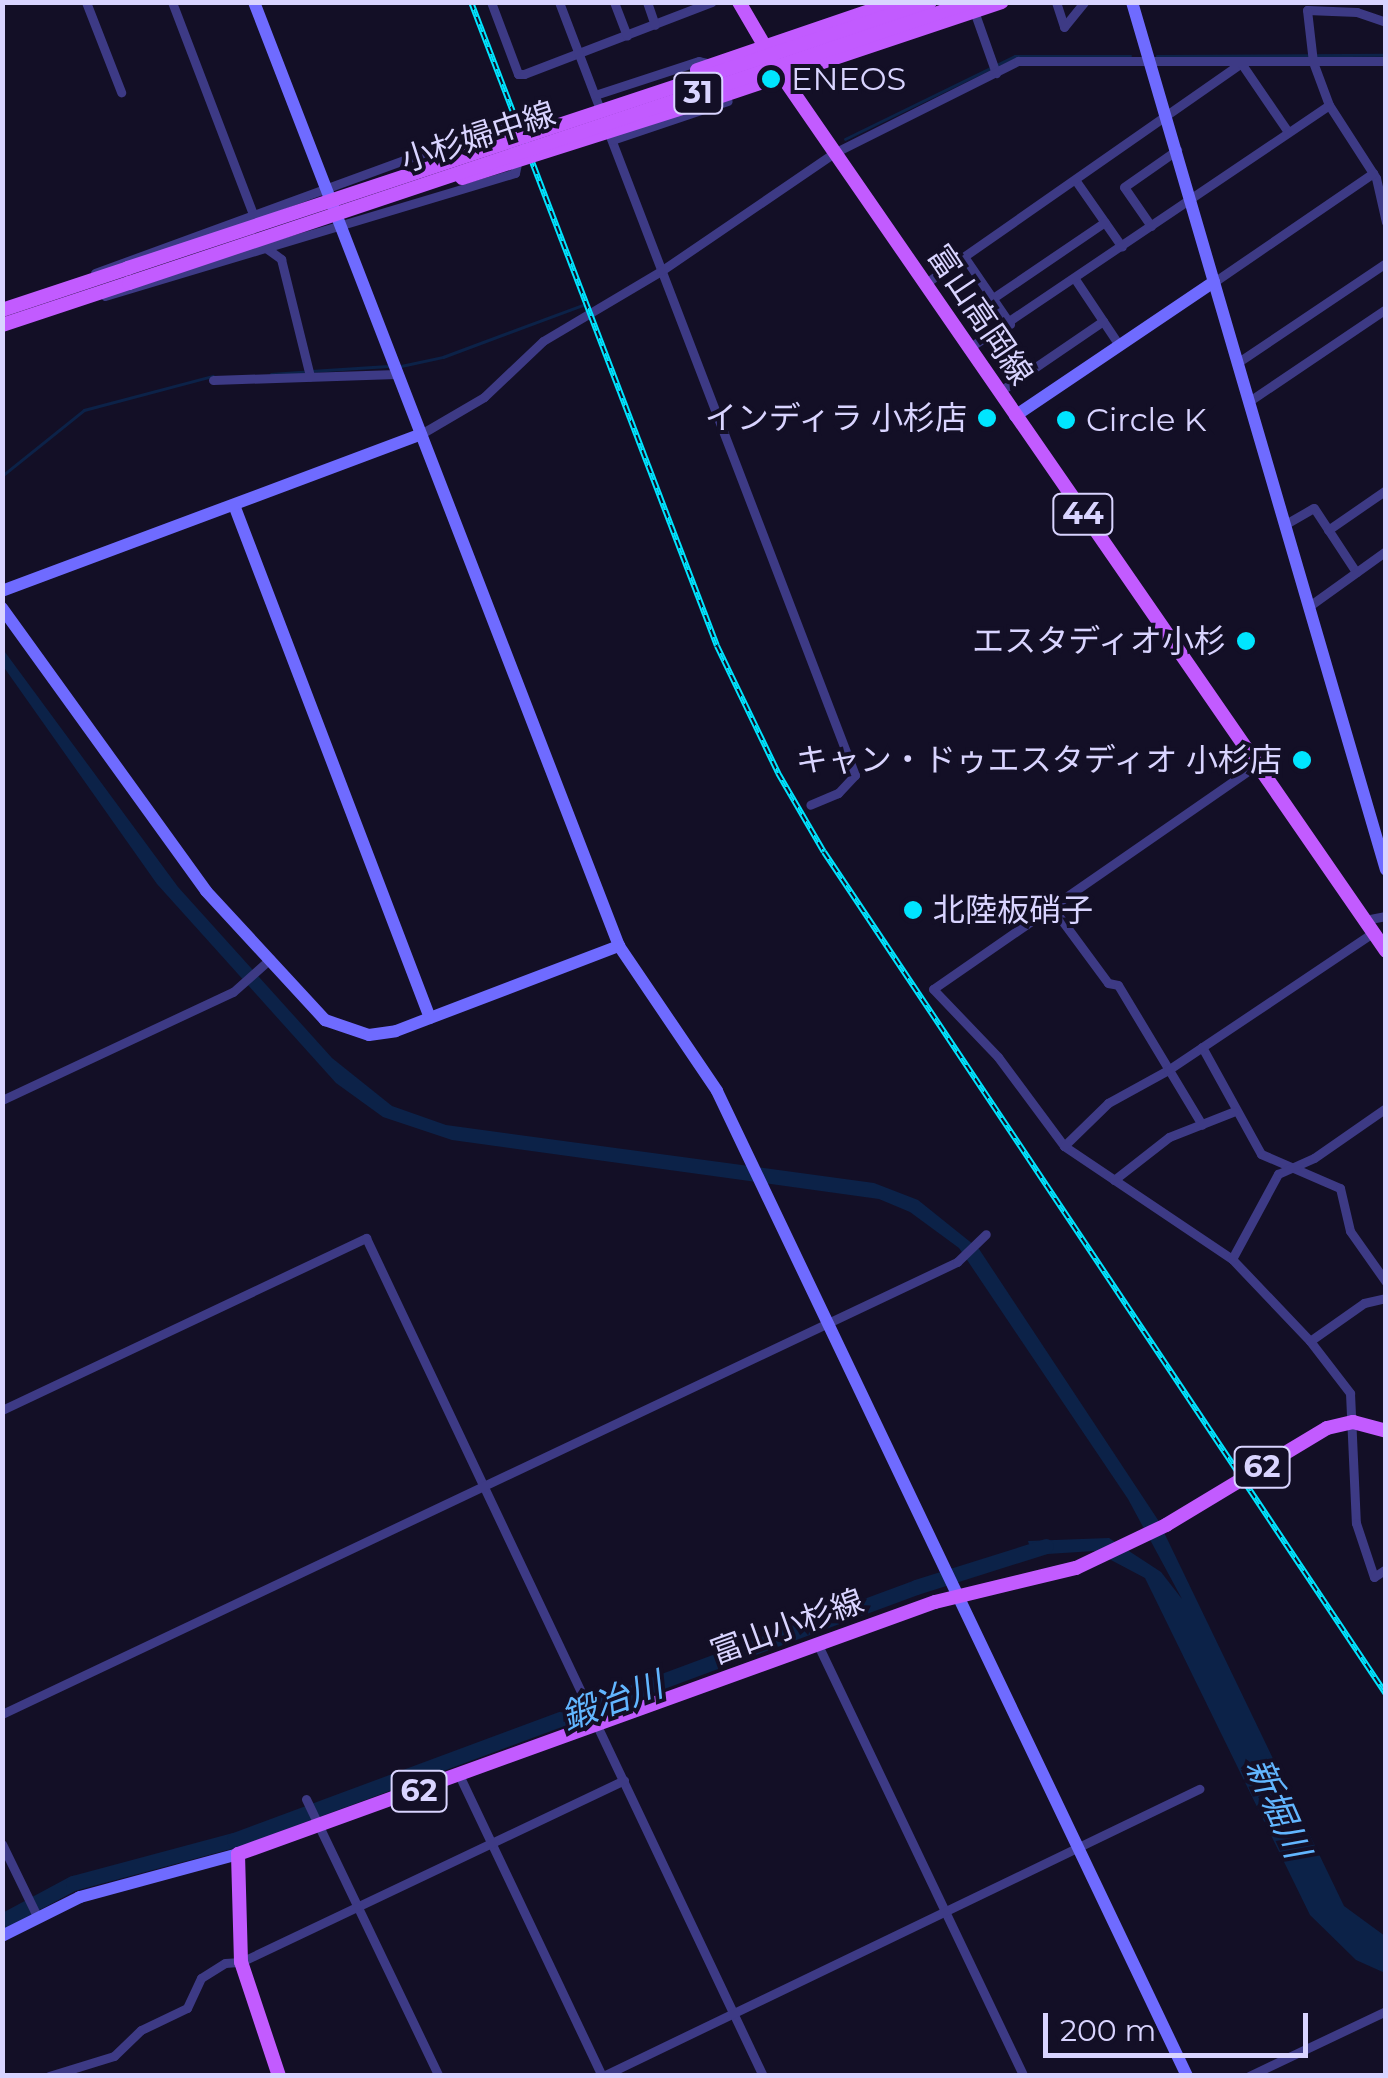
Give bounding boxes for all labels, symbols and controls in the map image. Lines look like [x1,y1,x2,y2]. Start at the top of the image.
place label: ENEOS [791,60,906,98]
road number: 31 [673,68,723,118]
marker: ENEOS [760,68,782,90]
street label: 小杉婦中線 [396,94,560,180]
street label: 富山高岡線 [919,238,1041,392]
place label: インディラ 小杉店 [703,399,967,437]
place label: Circle K [1086,401,1207,439]
marker: インディラ 小杉店 [976,407,998,429]
marker: Circle K [1055,409,1077,431]
road number: 44 [1050,489,1116,539]
place label: エスタディオ小杉 [970,622,1226,660]
marker: エスタディオ小杉 [1235,630,1257,652]
place label: キャン・ドゥエスタディオ 小杉店 [794,741,1282,779]
marker: キャン・ドゥエスタディオ 小杉店 [1291,749,1313,771]
place label: 北陸板硝子 [933,891,1093,929]
marker: 北陸板硝子 [902,899,924,921]
road number: 62 [1232,1442,1292,1492]
street label: 富山小杉線 [705,1582,869,1672]
water label: 鍛冶川 [555,1663,669,1739]
water label: 新堀川 [1237,1751,1319,1865]
road number: 62 [389,1766,449,1816]
scale bar [1048,1993,1313,2055]
text: 200 m [1060,2012,1156,2049]

